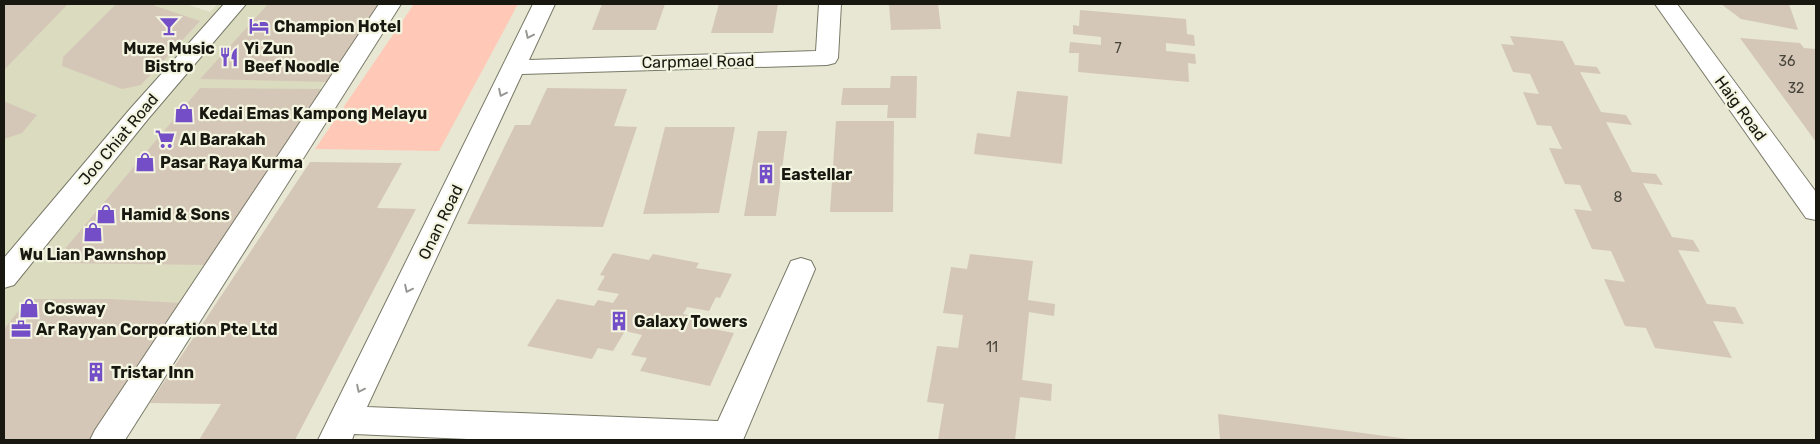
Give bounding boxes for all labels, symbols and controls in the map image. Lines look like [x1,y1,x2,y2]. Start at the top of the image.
bar icon: Muze Music Bistro [158,15,180,37]
hotel icon: Champion Hotel [248,15,270,37]
place label: Champion Hotel [274,17,401,36]
one-way arrow [525,30,536,39]
place label: Muze Music Bistro [123,39,215,76]
place label: Yi Zun Beef Noodle [244,39,340,76]
house number: 7 [1114,40,1122,57]
restaurant icon: Yi Zun Beef Noodle [218,46,240,68]
street label: Carpmael Road [641,51,755,72]
house number: 36 [1779,53,1795,70]
street label: Haig Road [1711,72,1770,144]
house number: 32 [1788,80,1804,97]
one-way arrow [498,88,508,97]
street label: Joo Chiat Road [75,90,162,189]
shop icon: Kedai Emas Kampong Melayu [173,102,195,124]
place label: Kedai Emas Kampong Melayu [199,104,427,123]
supermarket icon: Al Barakah [154,128,176,150]
place label: Al Barakah [180,130,266,149]
shop icon: Pasar Raya Kurma [134,151,156,173]
place label: Pasar Raya Kurma [160,153,303,172]
building icon: Eastellar [755,163,777,185]
place label: Eastellar [781,165,853,184]
street label: Onan Road [414,182,467,263]
house number: 8 [1614,189,1623,206]
shop icon: Hamid & Sons [95,203,117,225]
place label: Hamid & Sons [121,205,230,224]
shop icon: Wu Lian Pawnshop [82,221,104,243]
place label: Wu Lian Pawnshop [20,245,166,264]
one-way arrow [404,283,414,292]
shop icon: Cosway [18,297,40,319]
place label: Cosway [44,299,106,318]
building icon: Galaxy Towers [608,310,630,332]
place label: Galaxy Towers [634,312,748,331]
office icon: Ar Rayyan Corporation Pte Ltd [10,318,32,340]
place label: Ar Rayyan Corporation Pte Ltd [36,320,278,339]
house number: 11 [986,339,998,356]
building icon: Tristar Inn [85,361,107,383]
place label: Tristar Inn [111,363,194,382]
one-way arrow [356,384,366,393]

